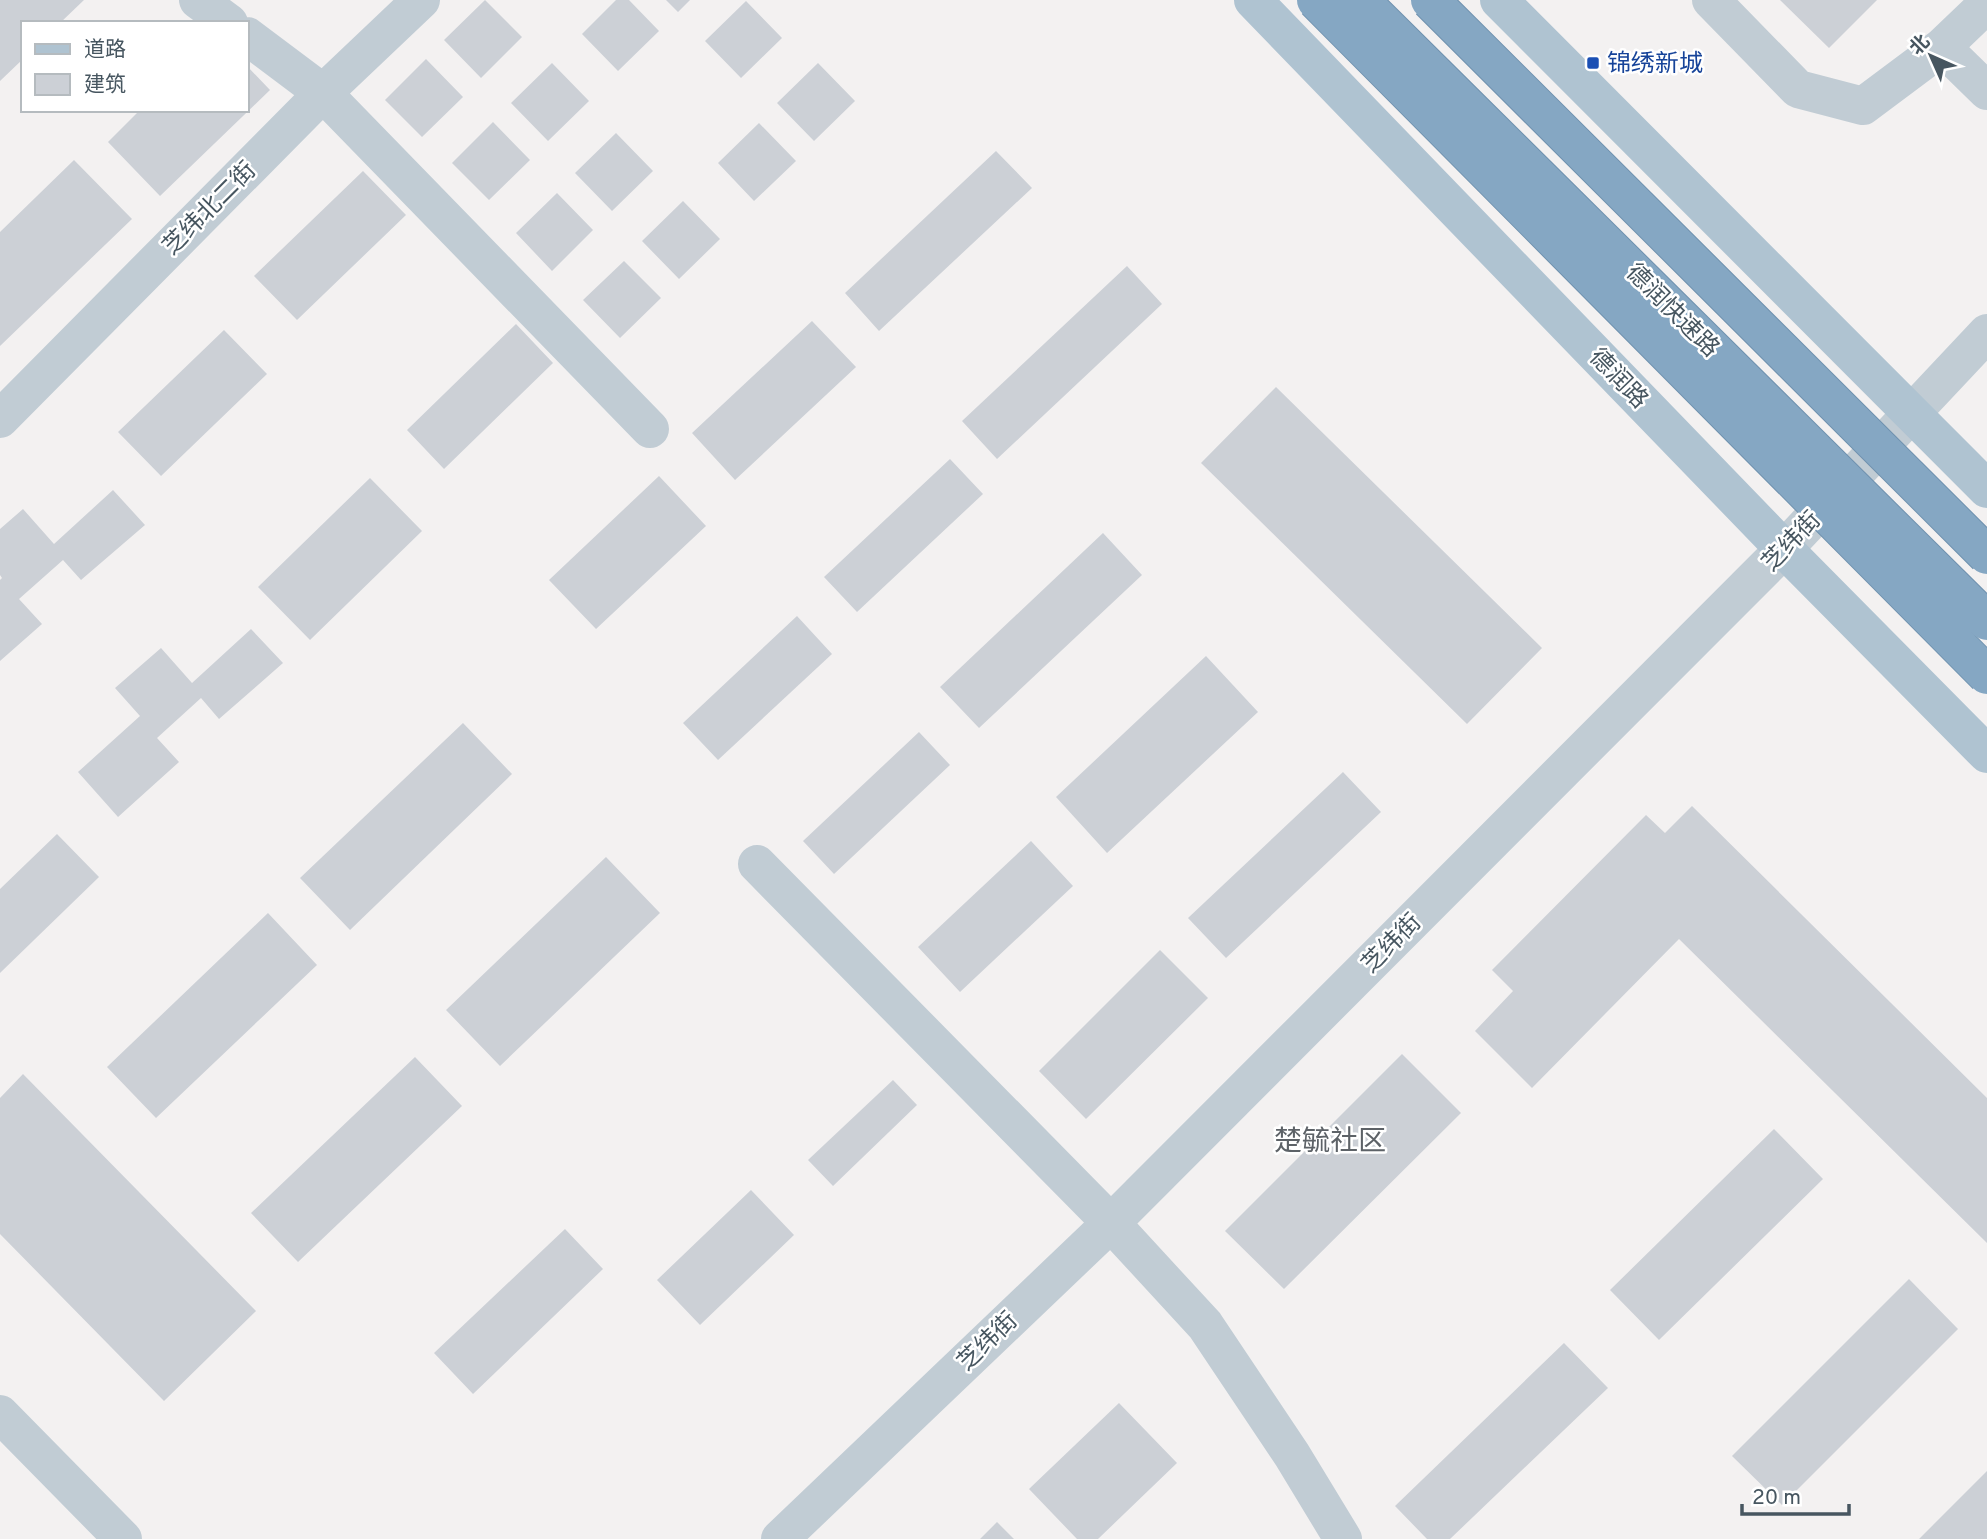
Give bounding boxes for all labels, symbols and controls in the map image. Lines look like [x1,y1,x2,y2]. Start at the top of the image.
legend [21,21,248,112]
north arrow [1896,21,1966,91]
text: 北 [1905,30,1936,61]
text: 道路 [84,37,126,64]
place label: 锦绣新城 [1607,50,1703,80]
marker: 锦绣新城 [1585,55,1601,71]
text: 建筑 [84,72,126,99]
street label: 芝纬北二街 [157,156,263,262]
street label: 德润快速路 [1619,258,1725,364]
street label: 德润路 [1582,343,1653,416]
street label: 芝纬街 [1757,506,1828,579]
street label: 芝纬街 [1356,908,1428,980]
district label: 楚毓社区 [1274,1125,1386,1161]
street label: 芝纬街 [952,1307,1025,1378]
scale bar [1742,1472,1849,1516]
text: 20 m [1752,1485,1801,1512]

